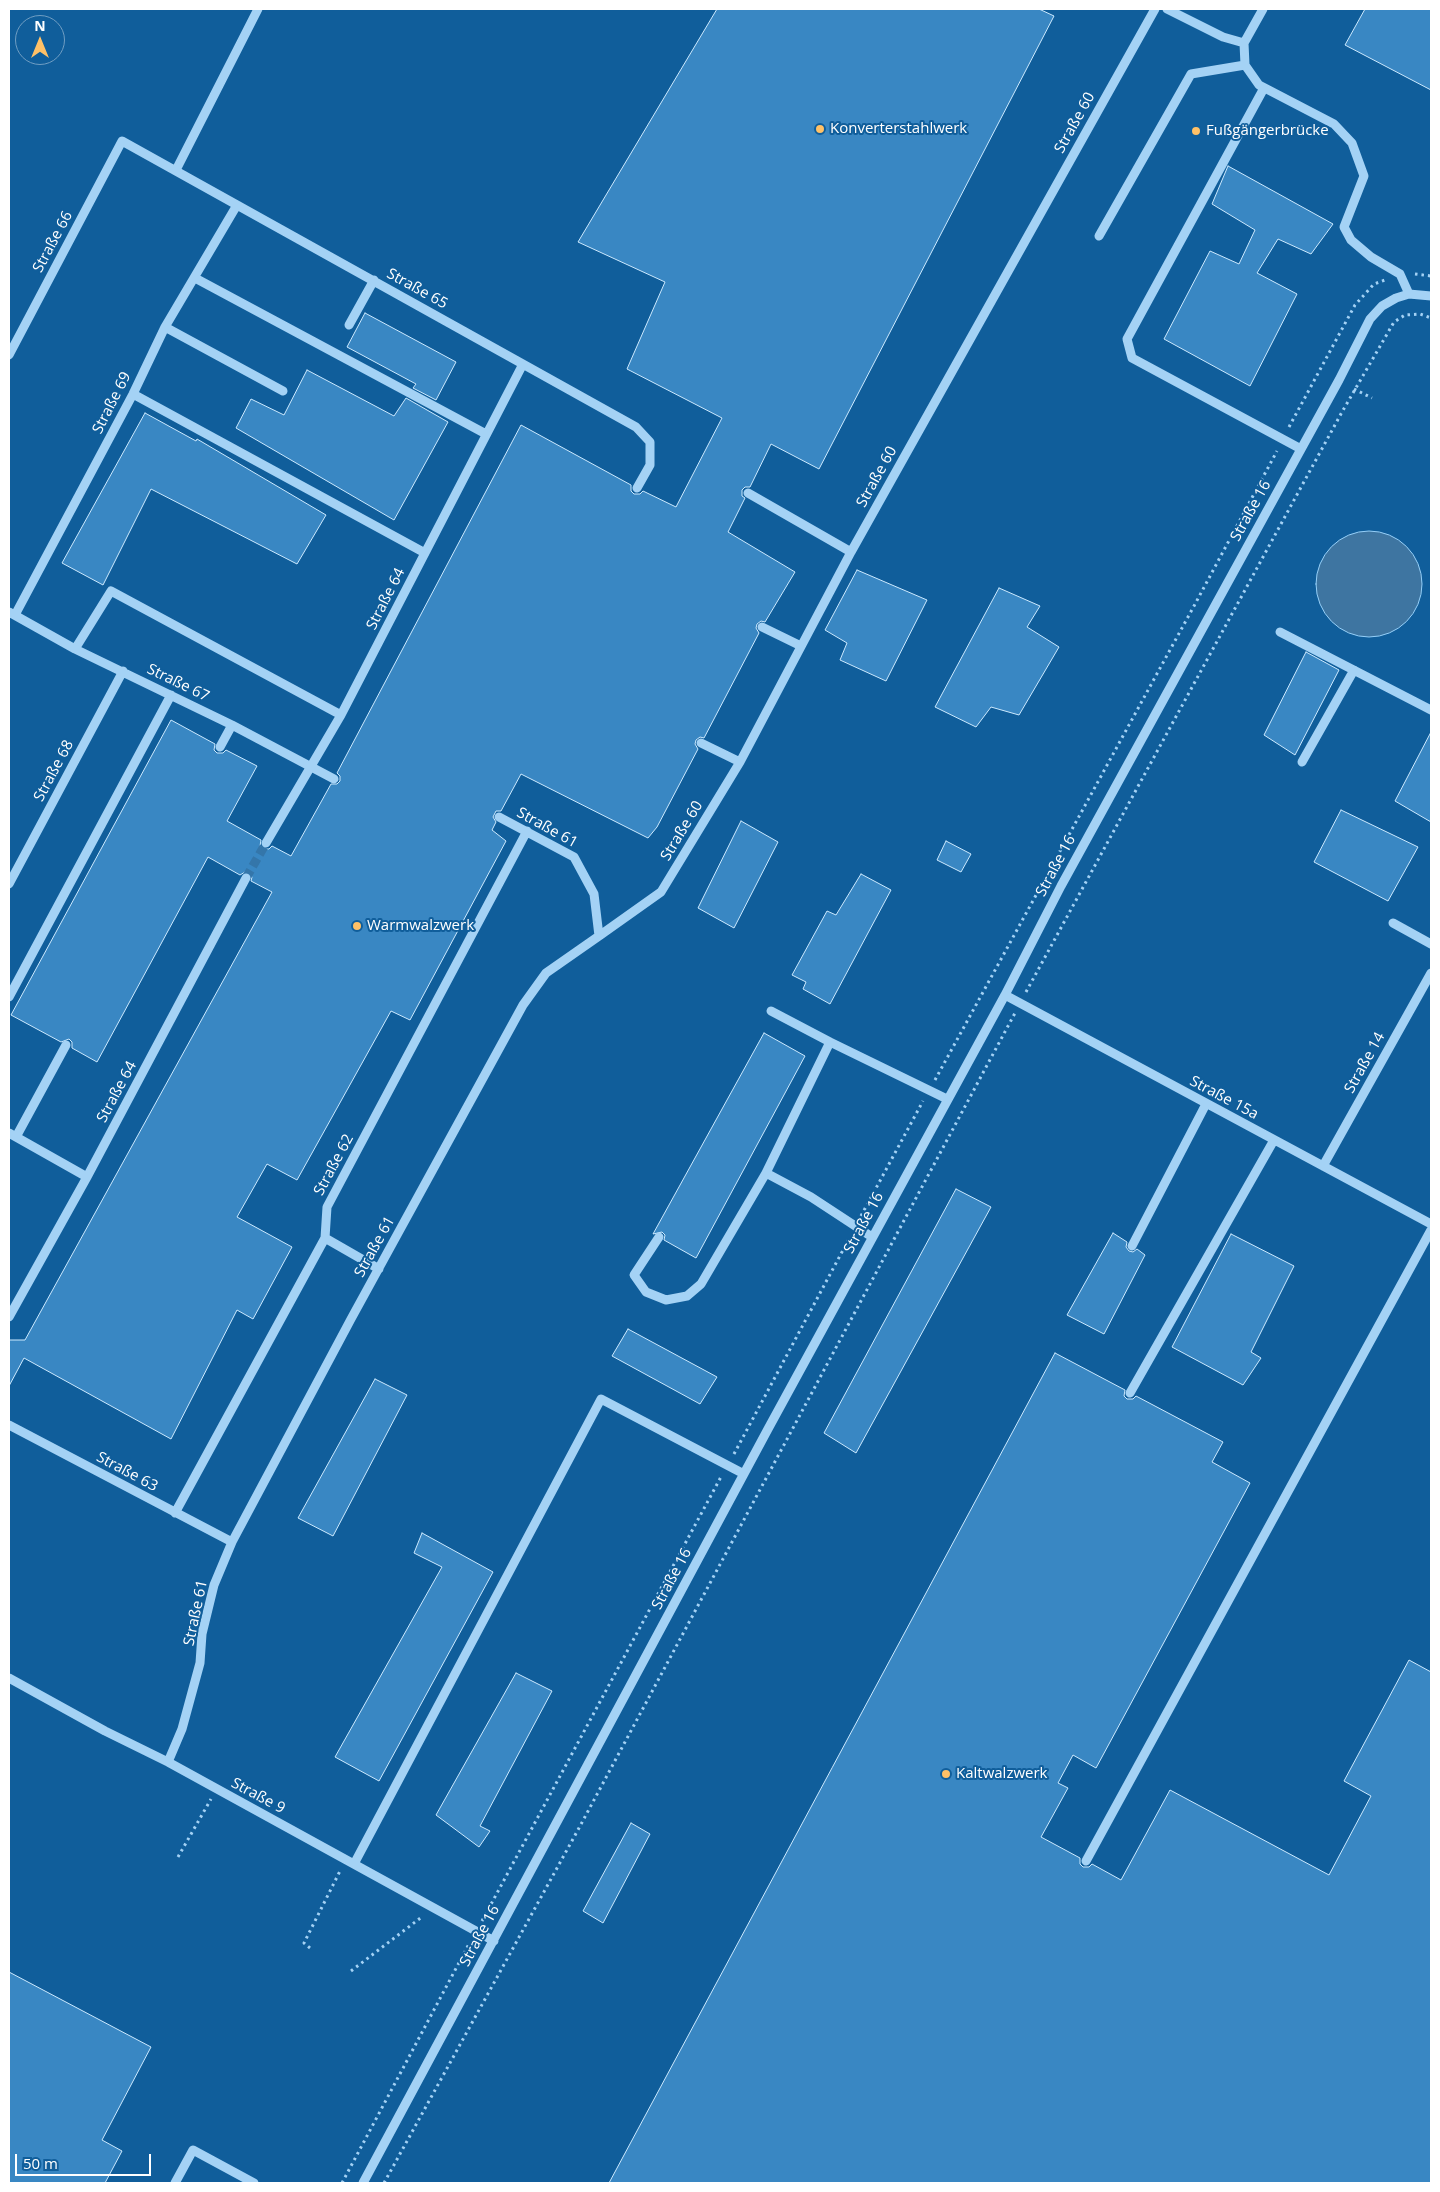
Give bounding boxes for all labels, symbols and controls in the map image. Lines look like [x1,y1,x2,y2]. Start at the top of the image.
north arrow [15,15,65,65]
text: N [34,16,46,35]
street label: Straße 60 [1051,89,1099,157]
place label: Konverterstahlwerk [830,120,967,138]
place label: Fußgängerbrücke [1206,122,1329,140]
marker: Konverterstahlwerk [814,123,826,135]
marker: Fußgängerbrücke [1190,125,1202,137]
street label: Straße 66 [29,208,77,276]
street label: Straße 65 [383,265,451,313]
street label: Straße 69 [89,369,135,437]
street label: Straße 60 [853,443,901,511]
street label: Straße 16 [1227,477,1275,545]
street label: Straße 64 [363,565,409,633]
street label: Straße 67 [144,660,212,706]
street label: Straße 68 [30,737,78,805]
street label: Straße 60 [657,798,707,864]
street label: Straße 61 [513,804,581,852]
street label: Straße 16 [1032,832,1080,900]
place label: Warmwalzwerk [367,917,474,935]
marker: Warmwalzwerk [351,920,363,932]
street label: Straße 14 [1341,1029,1389,1097]
street label: Straße 64 [93,1058,141,1126]
street label: Straße 15a [1187,1072,1261,1124]
street label: Straße 62 [310,1131,358,1199]
street label: Straße 16 [840,1189,888,1257]
street label: Straße 61 [351,1213,399,1281]
street label: Straße 63 [93,1448,161,1496]
street label: Straße 16 [648,1545,696,1613]
street label: Straße 61 [180,1578,212,1648]
place label: Kaltwalzwerk [956,1765,1047,1783]
marker: Kaltwalzwerk [940,1768,952,1780]
street label: Straße 9 [228,1774,288,1818]
street label: Straße 16 [456,1902,504,1970]
scale bar [18,2144,154,2176]
text: 50 m [23,2153,58,2173]

